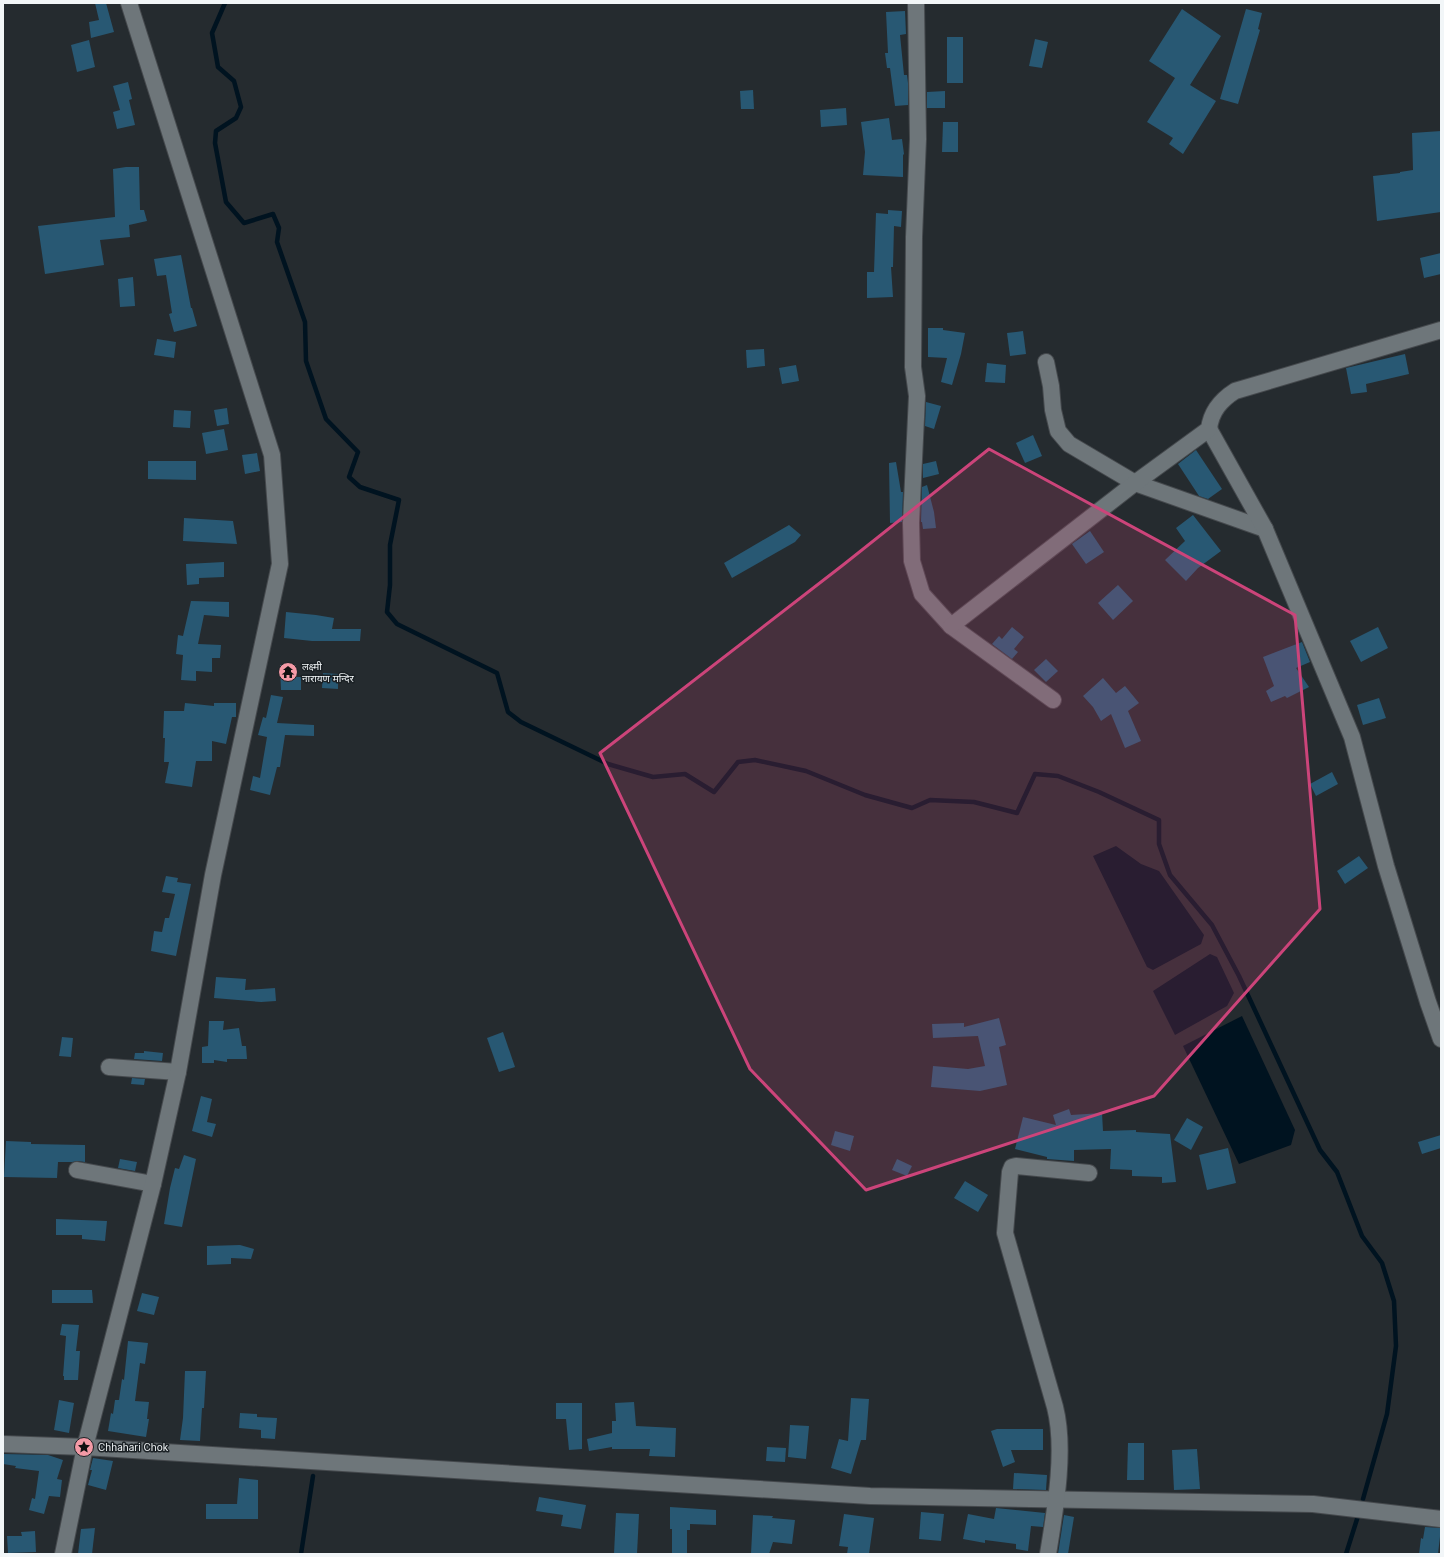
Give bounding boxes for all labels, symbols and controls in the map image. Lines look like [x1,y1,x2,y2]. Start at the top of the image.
place label: लक्ष्मी नारायण मन्दिर [302,660,355,684]
temple icon: लक्ष्मी नारायण मन्दिर [277,661,299,683]
place icon: Chhahari Chok [73,1436,95,1458]
place label: Chhahari Chok [98,1441,169,1453]

